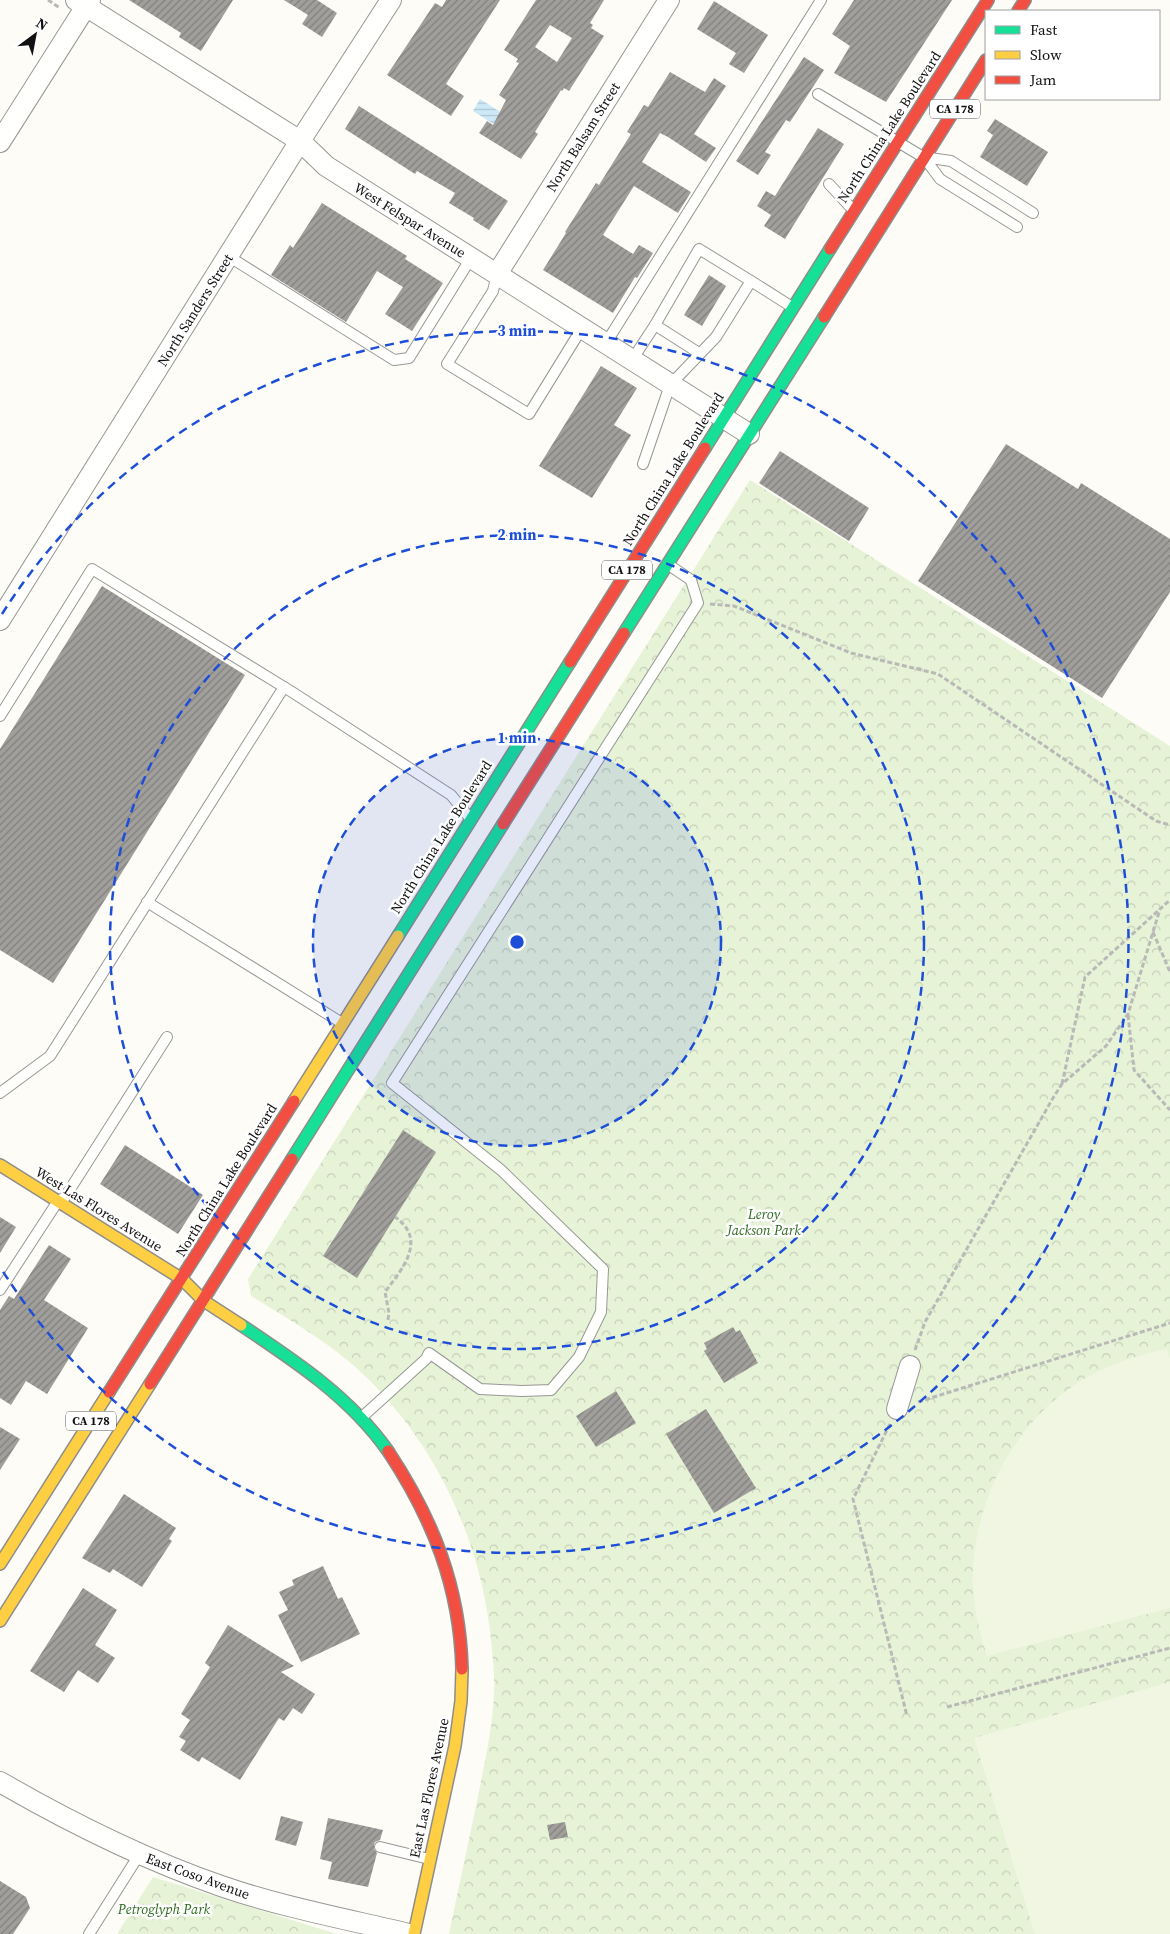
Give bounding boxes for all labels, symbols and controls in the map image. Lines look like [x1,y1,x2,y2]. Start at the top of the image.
north arrow [10,10,60,60]
legend [985,10,1160,100]
text: N [32,13,52,35]
text: Fast [1030,19,1057,40]
text: Slow [1030,44,1062,65]
street label: North China Lake Boulevard [832,47,946,207]
text: Jam [1029,69,1057,90]
street label: North Balsam Street [541,78,625,196]
road number: CA 178 [930,100,980,118]
street label: West Felspar Avenue [350,177,470,263]
street label: North Sanders Street [152,249,238,370]
text: 3 min [498,320,536,341]
street label: North China Lake Boulevard [618,389,728,549]
text: 2 min [498,524,536,545]
road number: CA 178 [602,560,652,580]
text: 1 min [498,727,536,748]
street label: North China Lake Boulevard [386,757,496,917]
centre of rings [508,933,526,951]
street label: North China Lake Boulevard [171,1100,281,1260]
street label: West Las Flores Avenue [32,1162,166,1256]
park label: Leroy Jackson Park [725,1204,801,1240]
road number: CA 178 [66,1412,116,1430]
street label: East Las Flores Avenue [404,1716,454,1860]
street label: East Coso Avenue [143,1848,253,1904]
park label: Petroglyph Park [117,1899,211,1919]

